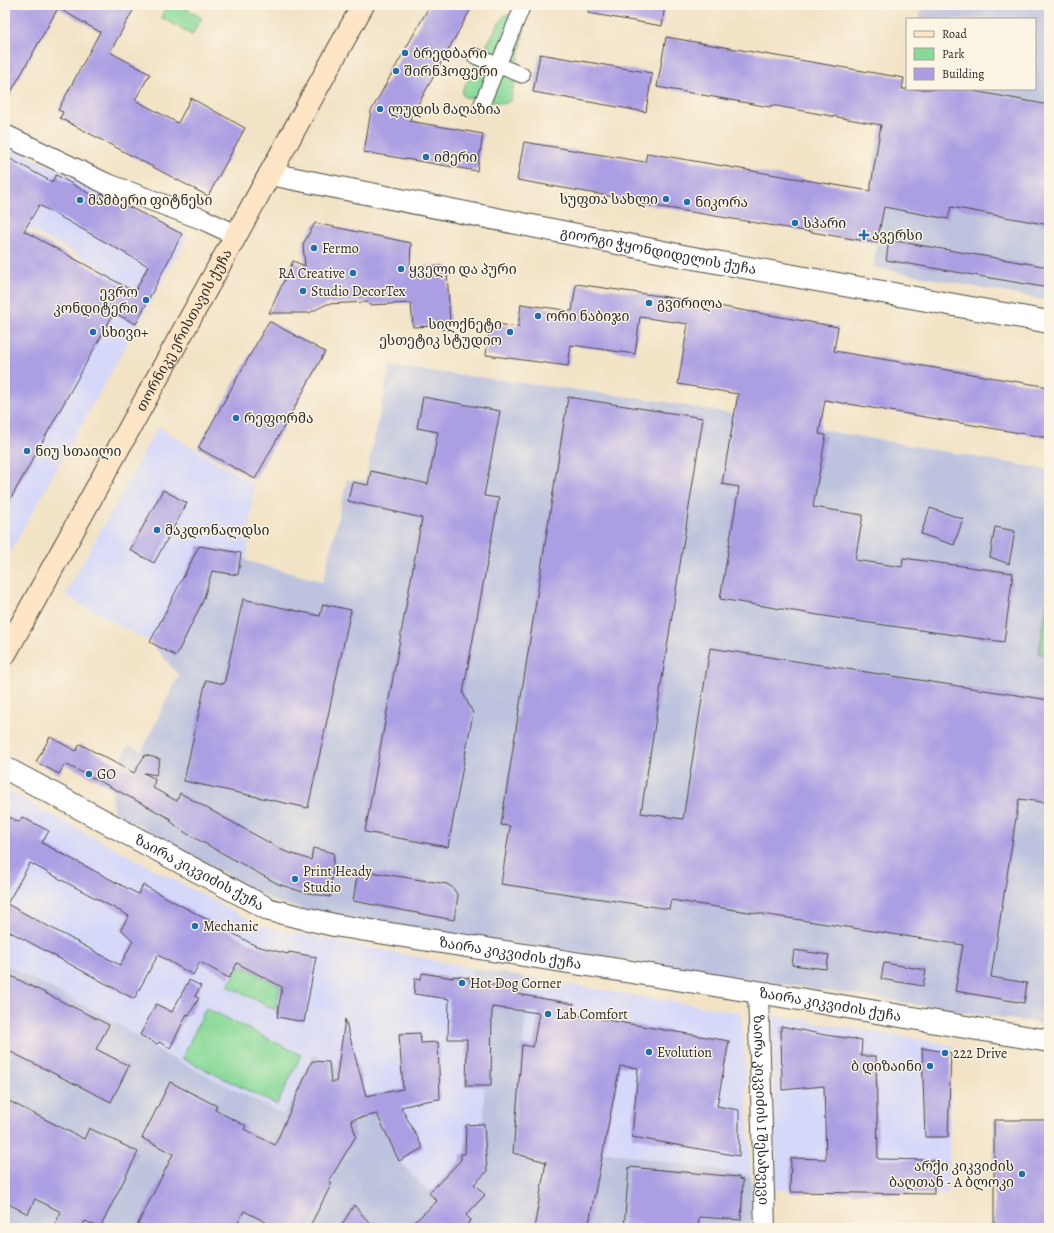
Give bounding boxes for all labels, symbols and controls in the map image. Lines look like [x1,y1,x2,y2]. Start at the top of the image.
legend [906,18,1036,90]
text: Road [942,26,968,42]
place label: ბრედბარი [413,44,487,63]
text: Park [942,46,965,62]
marker: ბრედბარი [400,48,410,58]
place label: შირნჰოფერი [404,62,498,81]
marker: შირნჰოფერი [391,66,401,76]
text: Building [942,66,984,82]
place label: ლუდის მაღაზია [388,100,501,119]
marker: ლუდის მაღაზია [375,104,385,114]
place label: იმერი [434,148,477,167]
marker: იმერი [421,152,431,162]
place label: სუფთა სახლი [560,190,658,209]
place label: მამბერი ფიტნესი [88,191,212,210]
place label: ნიკორა [695,193,748,212]
marker: სუფთა სახლი [661,194,671,204]
marker: მამბერი ფიტნესი [75,195,85,205]
marker: ნიკორა [682,197,692,207]
place label: სპარი [803,214,846,233]
marker: სპარი [790,218,800,228]
street label: გიორგი ჭყონდიდელის ქუჩა [559,222,758,279]
place label: ავერსი [872,226,923,245]
marker: ავერსი [859,230,869,240]
place label: Fermo [322,239,359,258]
marker: Fermo [309,243,319,253]
street label: თორნიკე ერისთავის ქუჩა [131,245,236,415]
place label: ყველი და პური [409,260,517,279]
place label: RA Creative [278,264,345,283]
marker: ყველი და პური [396,264,406,274]
marker: RA Creative [348,268,358,278]
place label: Studio DecorTex [311,282,406,301]
place label: ევრო კონდიტერი [53,283,138,318]
marker: Studio DecorTex [298,286,308,296]
place label: გვირილა [657,294,723,313]
marker: ევრო კონდიტერი [141,295,151,305]
marker: გვირილა [644,298,654,308]
place label: ორი ნაბიჯი [546,307,630,326]
marker: ორი ნაბიჯი [533,311,543,321]
place label: სილქნეტი ესთეტიკ სტუდიო [379,315,502,350]
place label: სხივი+ [101,323,148,342]
marker: სხივი+ [88,327,98,337]
marker: სილქნეტი ესთეტიკ სტუდიო [505,327,515,337]
place label: რეფორმა [244,409,313,428]
marker: რეფორმა [231,413,241,423]
place label: ნიუ სთაილი [35,442,122,461]
marker: ნიუ სთაილი [22,446,32,456]
place label: მაკდონალდსი [165,521,270,540]
marker: მაკდონალდსი [152,525,162,535]
place label: GO [97,765,116,784]
marker: GO [84,769,94,779]
street label: ზაირა კიკვიძის ქუჩა [132,830,268,915]
place label: Print Heady Studio [303,862,373,897]
marker: Print Heady Studio [290,874,300,884]
place label: Mechanic [203,917,258,936]
marker: Mechanic [190,921,200,931]
street label: ზაირა კიკვიძის ქუჩა [438,932,583,973]
place label: Hot Dog Corner [470,974,562,993]
marker: Hot Dog Corner [457,978,467,988]
street label: ზაირა კიკვიძის ქუჩა [758,983,903,1025]
place label: Lab Comfort [556,1005,628,1024]
marker: Lab Comfort [543,1009,553,1019]
street label: ზაირა კიკვიძის I შესახვევი [749,1015,774,1205]
place label: Evolution [657,1043,712,1062]
place label: 222 Drive [953,1044,1007,1063]
marker: Evolution [644,1047,654,1057]
marker: 222 Drive [940,1048,950,1058]
place label: ბ დიზაინი [851,1057,922,1076]
marker: ბ დიზაინი [925,1061,935,1071]
place label: არქი კიკვიძის ბაღთან - A ბლოკი [889,1157,1014,1192]
marker: არქი კიკვიძის ბაღთან - A ბლოკი [1017,1169,1027,1179]

